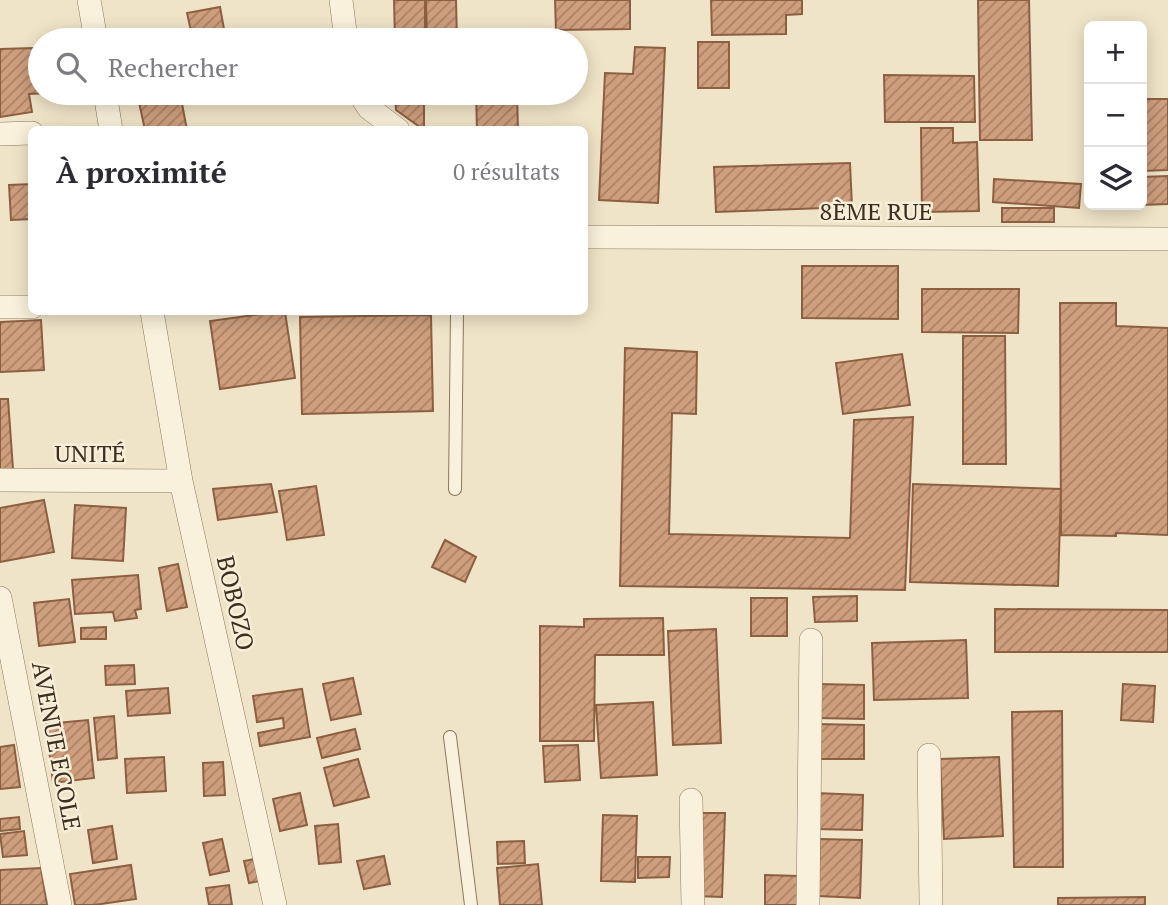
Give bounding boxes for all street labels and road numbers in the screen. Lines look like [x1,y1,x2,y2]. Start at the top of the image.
street label: 8ÈME RUE [820,195,932,227]
street label: UNITÉ [55,437,125,469]
street label: BOBOZO [210,552,262,653]
street label: AVENUE ECOLE [25,659,89,833]

